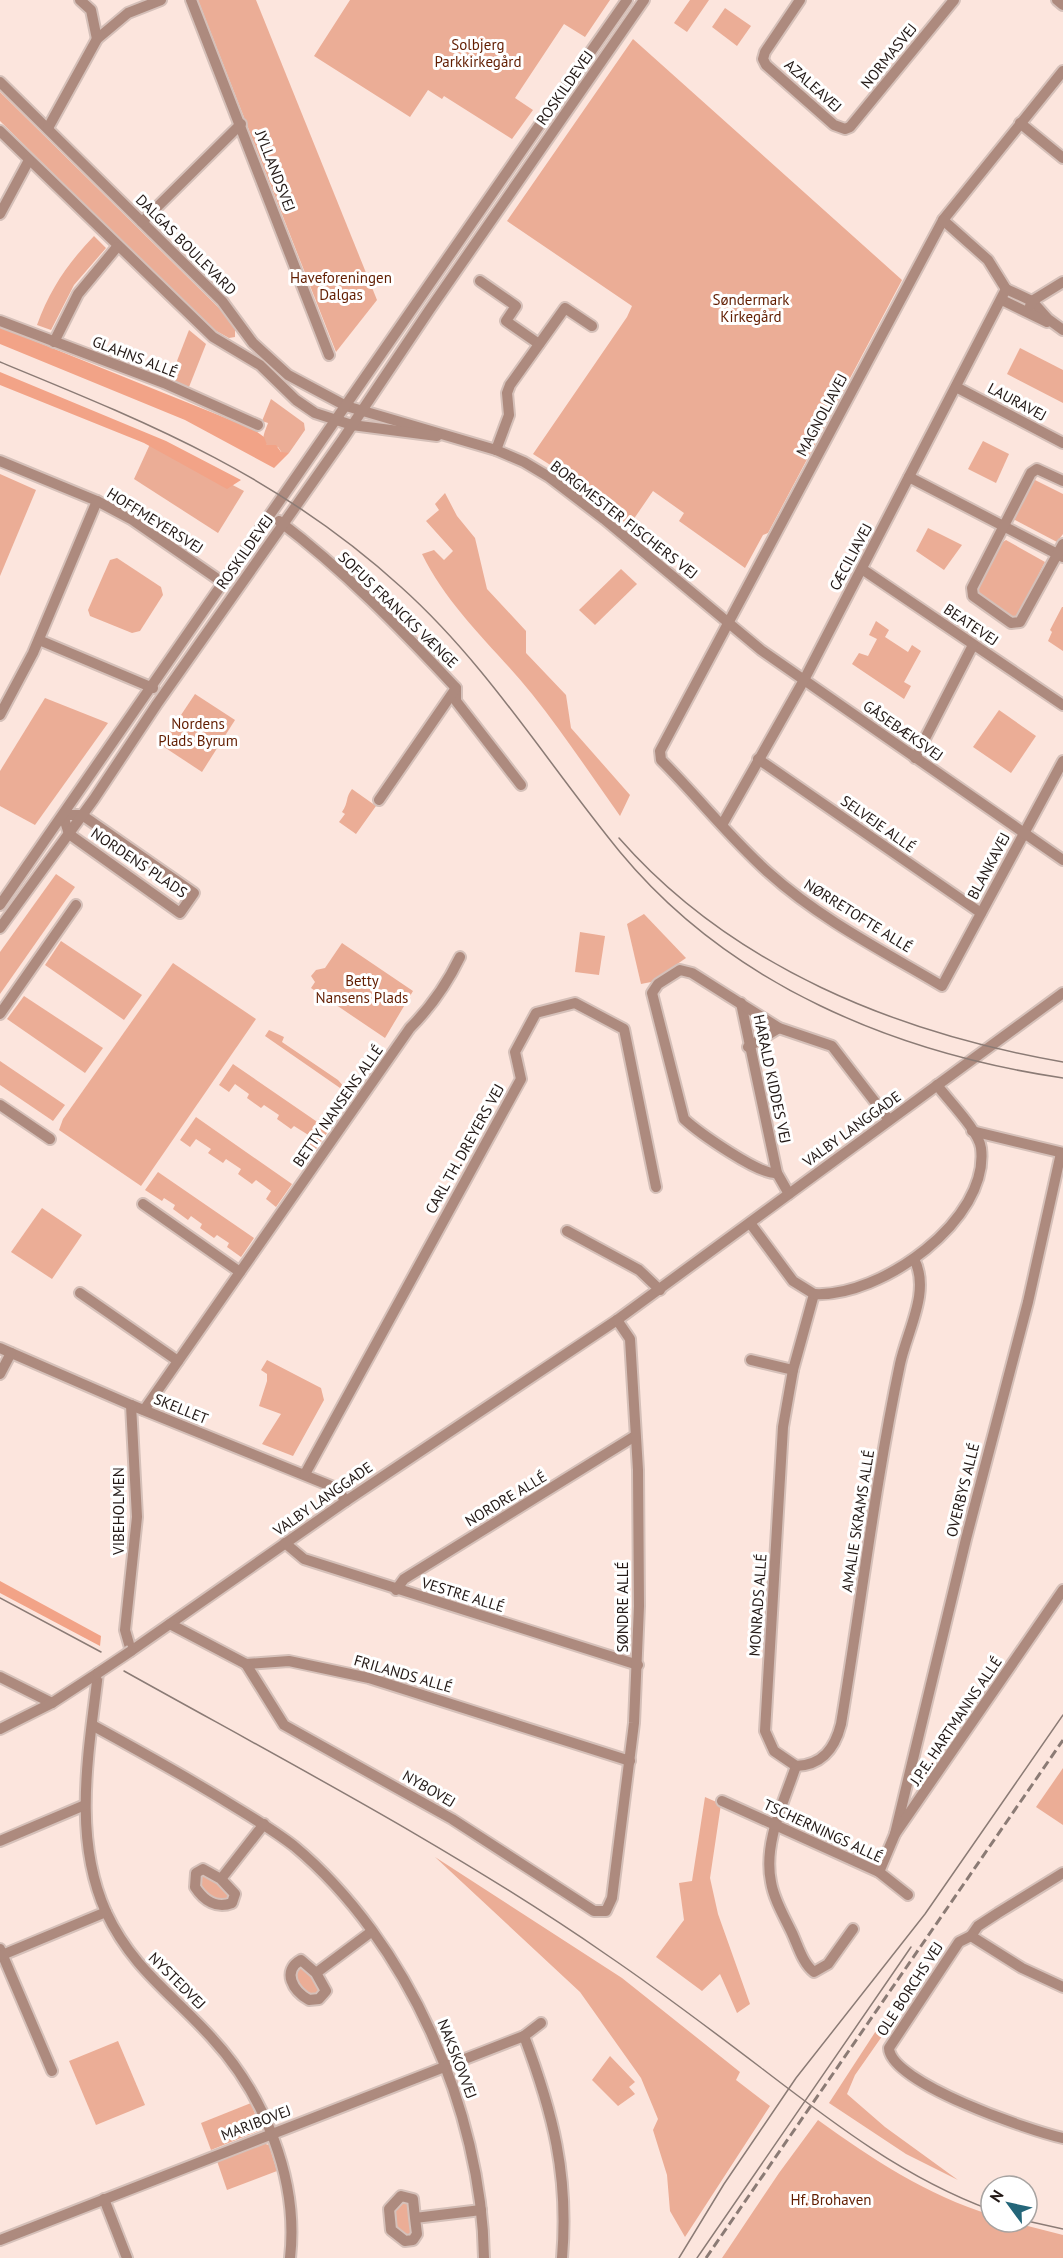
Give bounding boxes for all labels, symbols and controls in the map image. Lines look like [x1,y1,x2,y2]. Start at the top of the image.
street label: NORMASVEJ [856,19,921,92]
park label: Solbjerg Parkkirkegård [434,35,522,71]
street label: ROSKILDEVEJ [532,47,597,129]
street label: AZALEAVEJ [781,55,846,116]
street label: JYLLANDSVEJ [251,126,300,214]
street label: DALGAS BOULEVARD [132,190,241,299]
park label: Haveforeningen Dalgas [290,268,392,304]
park label: Søndermark Kirkegård [713,290,790,326]
street label: GLAHNS ALLÉ [90,332,180,381]
street label: MAGNOLIAVEJ [792,370,851,459]
street label: LAURAVEJ [985,378,1050,425]
street label: BORGMESTER FISCHERS VEJ [547,456,702,583]
street label: HOFFMEYERSVEJ [104,483,207,558]
street label: ROSKILDEVEJ [212,511,277,593]
street label: CÆCILIAVEJ [825,520,876,594]
street label: SOFUS FRANCKS VÆNGE [334,548,462,672]
street label: BEATEVEJ [940,599,1002,650]
street label: GÅSEBÆKSVEJ [860,696,947,765]
park label: Nordens Plads Byrum [158,714,238,750]
street label: SELVEJE ALLÉ [837,791,919,856]
street label: NORDENS PLADS [88,823,191,902]
street label: BLANKAVEJ [963,829,1014,903]
street label: NØRRETOFTE ALLÉ [801,875,916,957]
park label: Betty Nansens Plads [316,971,408,1007]
street label: HARALD KIDDES VEJ [750,1013,795,1145]
street label: BETTY NANSENS ALLÉ [288,1041,387,1170]
street label: CARL TH. DREYERS VEJ [421,1081,508,1217]
street label: VALBY LANGGADE [798,1087,905,1171]
street label: SKELLET [151,1389,212,1428]
street label: OVERBYS ALLÉ [942,1441,983,1539]
street label: AMALIE SKRAMS ALLÉ [837,1448,878,1593]
street label: VALBY LANGGADE [269,1457,376,1540]
street label: VIBEHOLMEN [109,1467,128,1556]
street label: NORDRE ALLÉ [461,1467,550,1530]
street label: MONRADS ALLÉ [744,1553,771,1657]
street label: SØNDRE ALLÉ [613,1562,632,1652]
street label: VESTRE ALLÉ [418,1573,507,1616]
street label: FRILANDS ALLÉ [352,1650,454,1697]
street label: J.P.E. HARTMANNS ALLÉ [905,1653,1006,1790]
street label: NYBOVEJ [399,1766,459,1811]
street label: TSCHERNINGS ALLÉ [761,1795,886,1867]
street label: OLE BORCHS VEJ [872,1938,947,2039]
street label: NYSTEDVEJ [145,1948,210,2013]
street label: NAKSKOVVEJ [434,2016,481,2101]
street label: MARIBOVEJ [218,2100,294,2145]
north arrow [979,2174,1039,2234]
text: N [985,2186,1008,2206]
park label: Hf. Brohaven [791,2190,872,2209]

